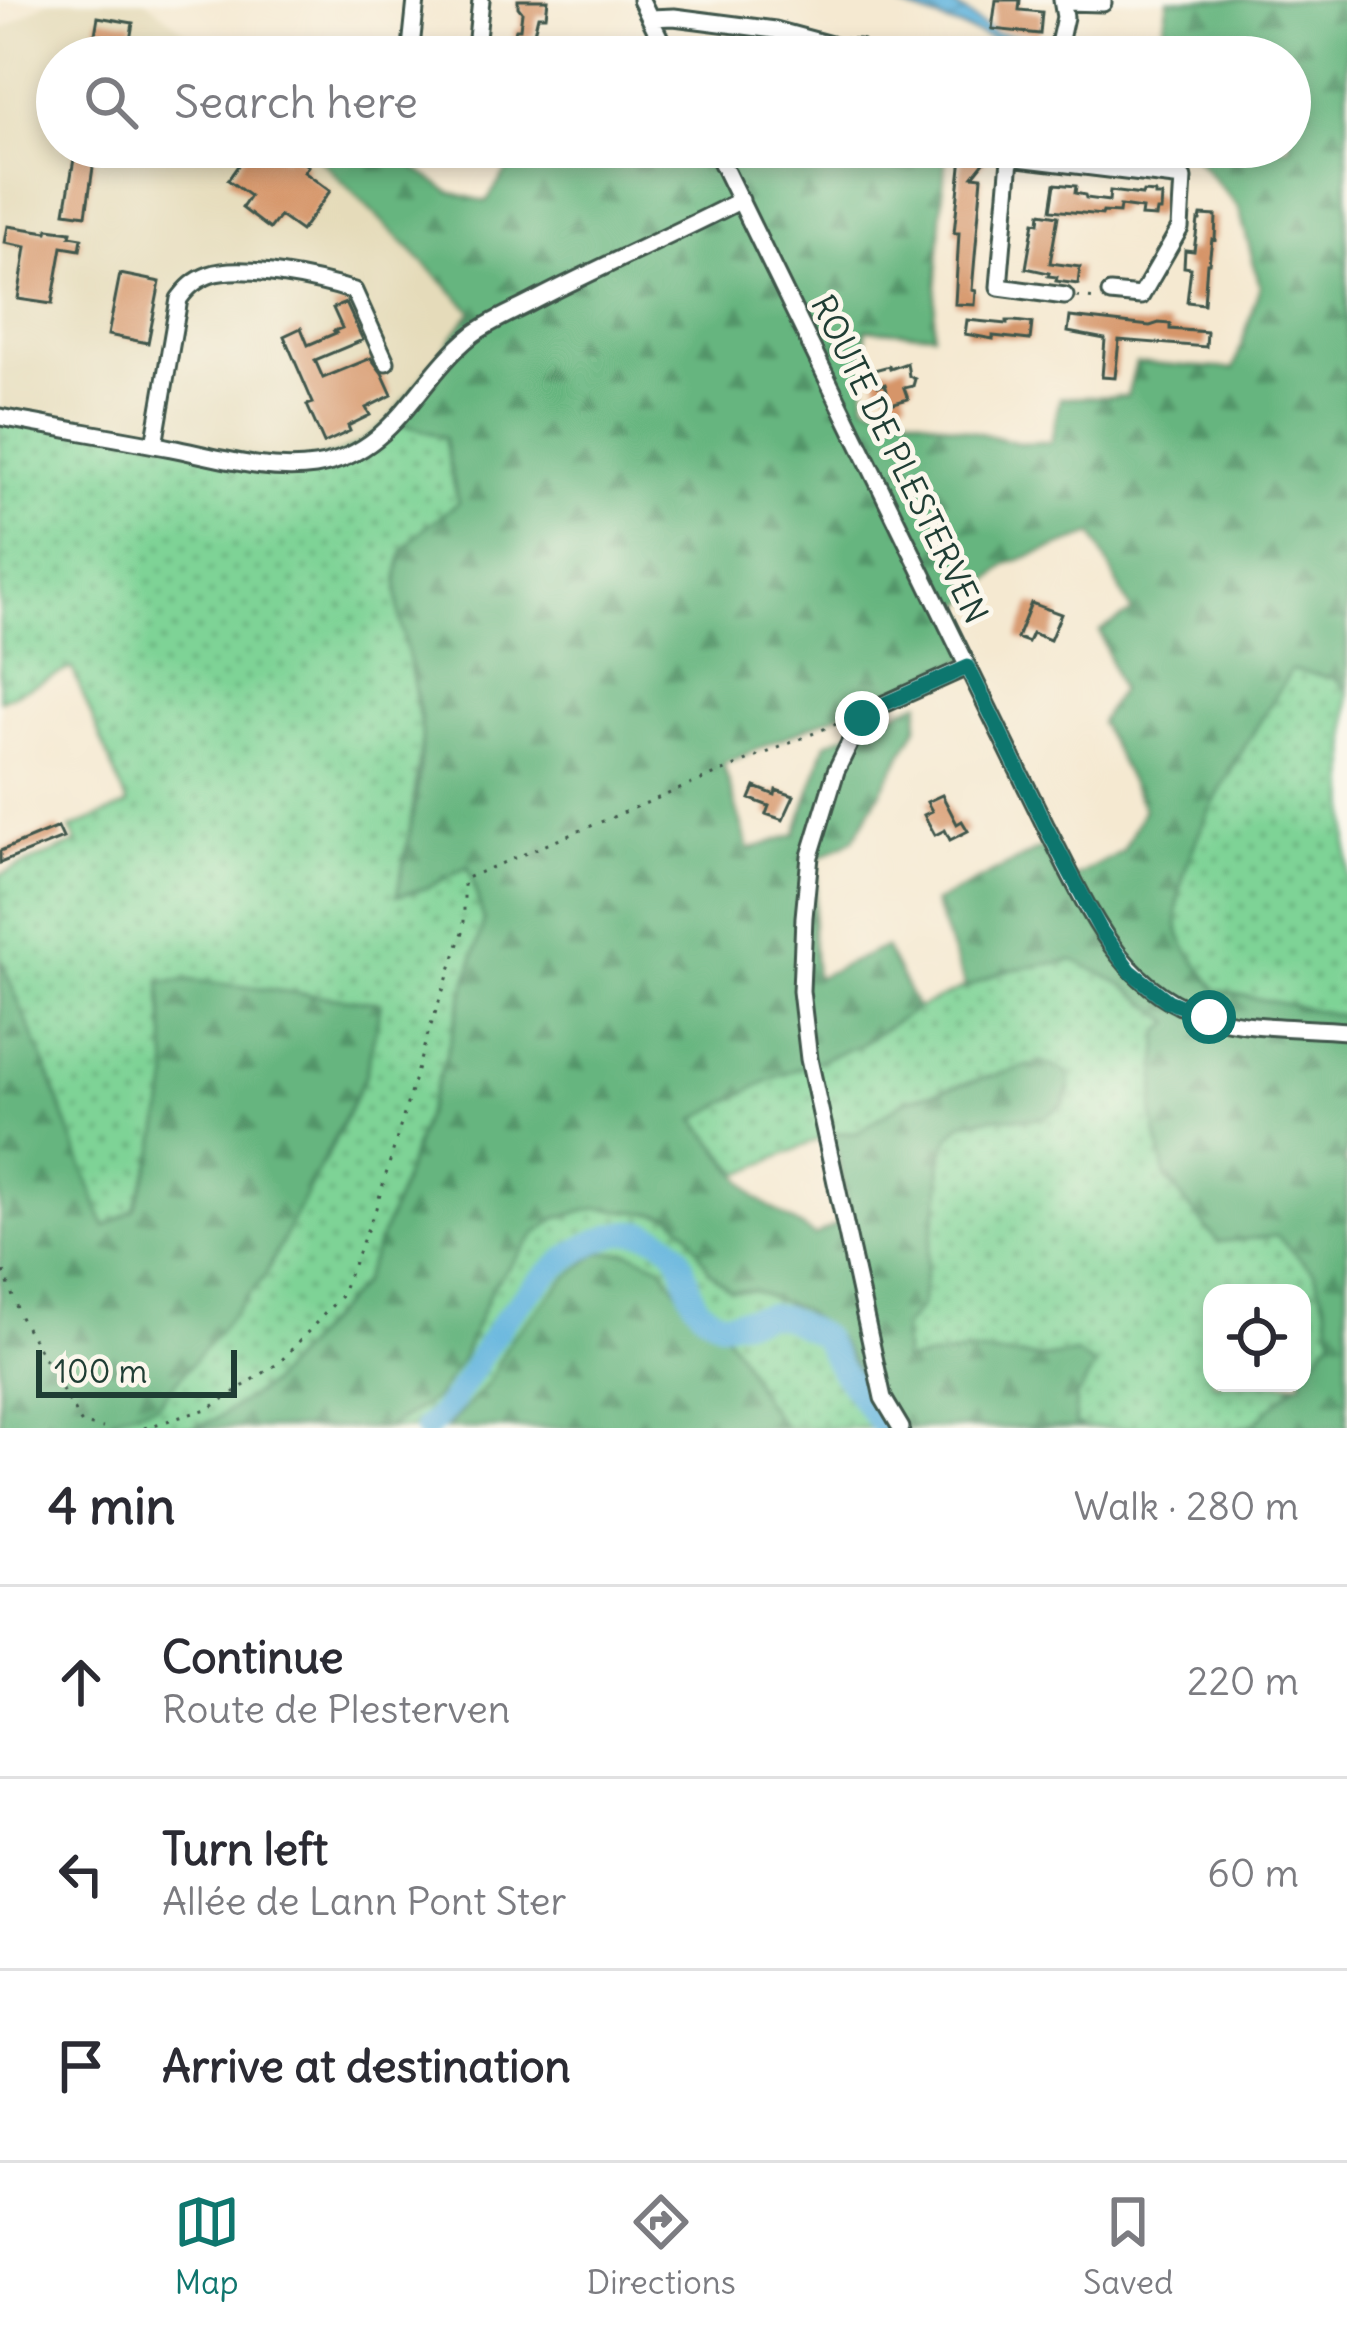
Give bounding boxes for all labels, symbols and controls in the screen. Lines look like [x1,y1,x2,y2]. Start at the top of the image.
search box [36,36,1311,168]
icon: search [78,69,144,135]
text: Search here [174,74,418,130]
street label: ROUTE DE PLESTERVEN [802,288,998,630]
route end [835,691,889,745]
route start [1182,990,1236,1044]
map controls [1203,1284,1311,1392]
button: locate [1203,1284,1311,1392]
scale bar [36,1344,237,1397]
text: 100 m [54,1350,147,1392]
text: 4 min [48,1474,175,1538]
text: Walk · 280 m [1074,1482,1299,1531]
text: Continue [162,1629,344,1685]
icon: ahead [48,1649,114,1715]
text: 220 m [1187,1657,1299,1706]
text: Route de Plesterven [162,1685,510,1734]
text: Turn left [162,1821,328,1877]
icon: left [48,1841,114,1907]
text: 60 m [1207,1849,1299,1898]
text: Allée de Lann Pont Ster [162,1877,566,1926]
icon: arrive [48,2033,114,2099]
text: Arrive at destination [162,2038,571,2094]
tab: Map [174,2189,240,2303]
tab: Directions [587,2189,736,2303]
tab: Saved [1083,2189,1173,2303]

